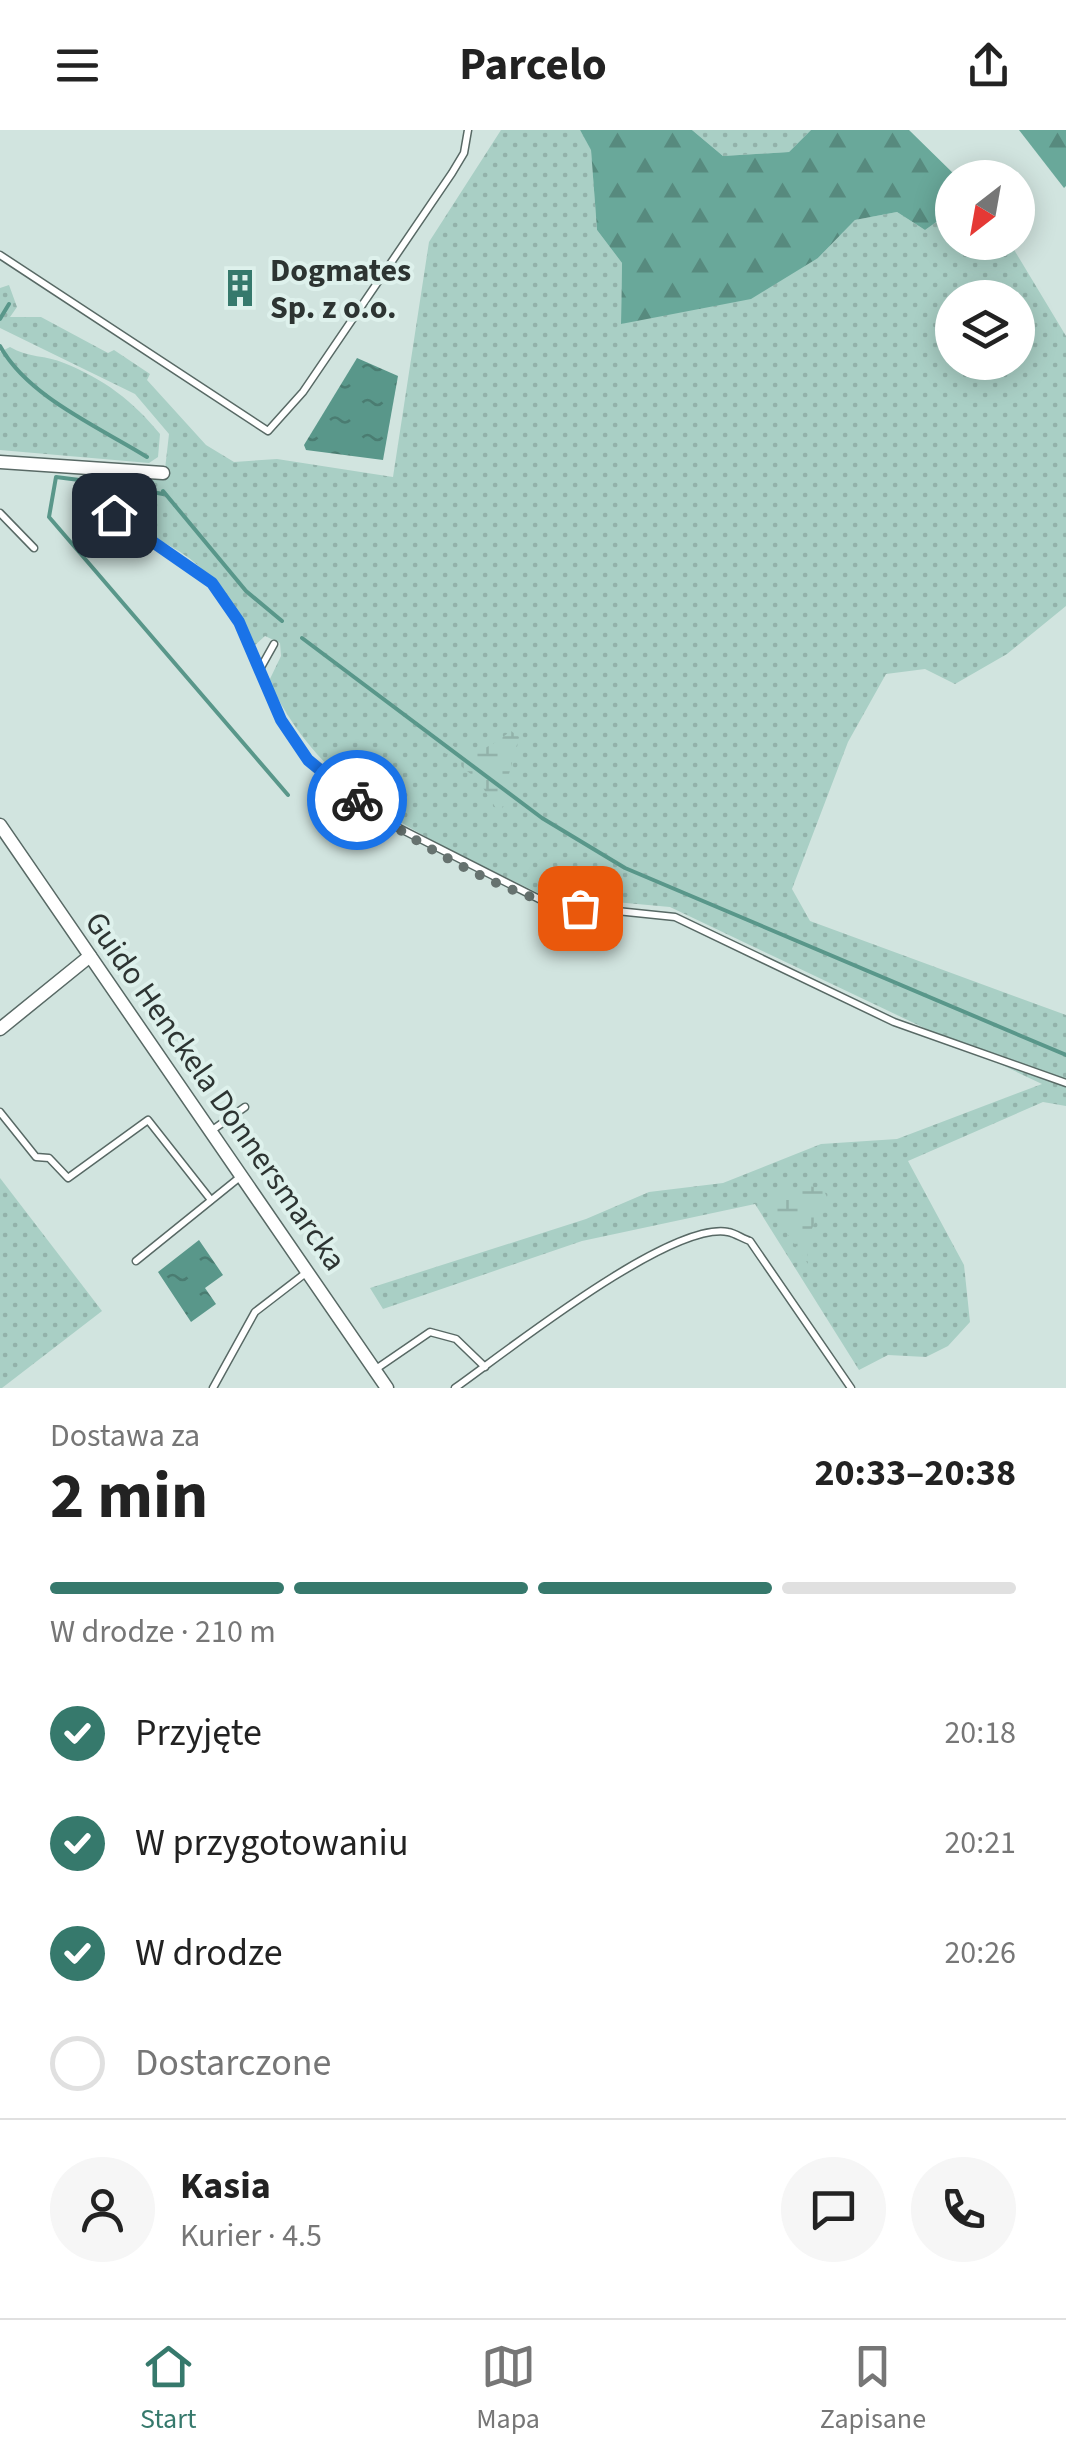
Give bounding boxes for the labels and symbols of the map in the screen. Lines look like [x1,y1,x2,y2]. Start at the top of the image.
north arrow [935,160,1035,260]
place label: Dogmates Sp. z o.o. [270,248,411,331]
building icon: Dogmates Sp. z o.o. [219,267,261,309]
pin [72,473,157,558]
courier [307,750,407,850]
pin [538,866,623,951]
street label: Guido Henckela Donnersmarcka [73,903,357,1281]

